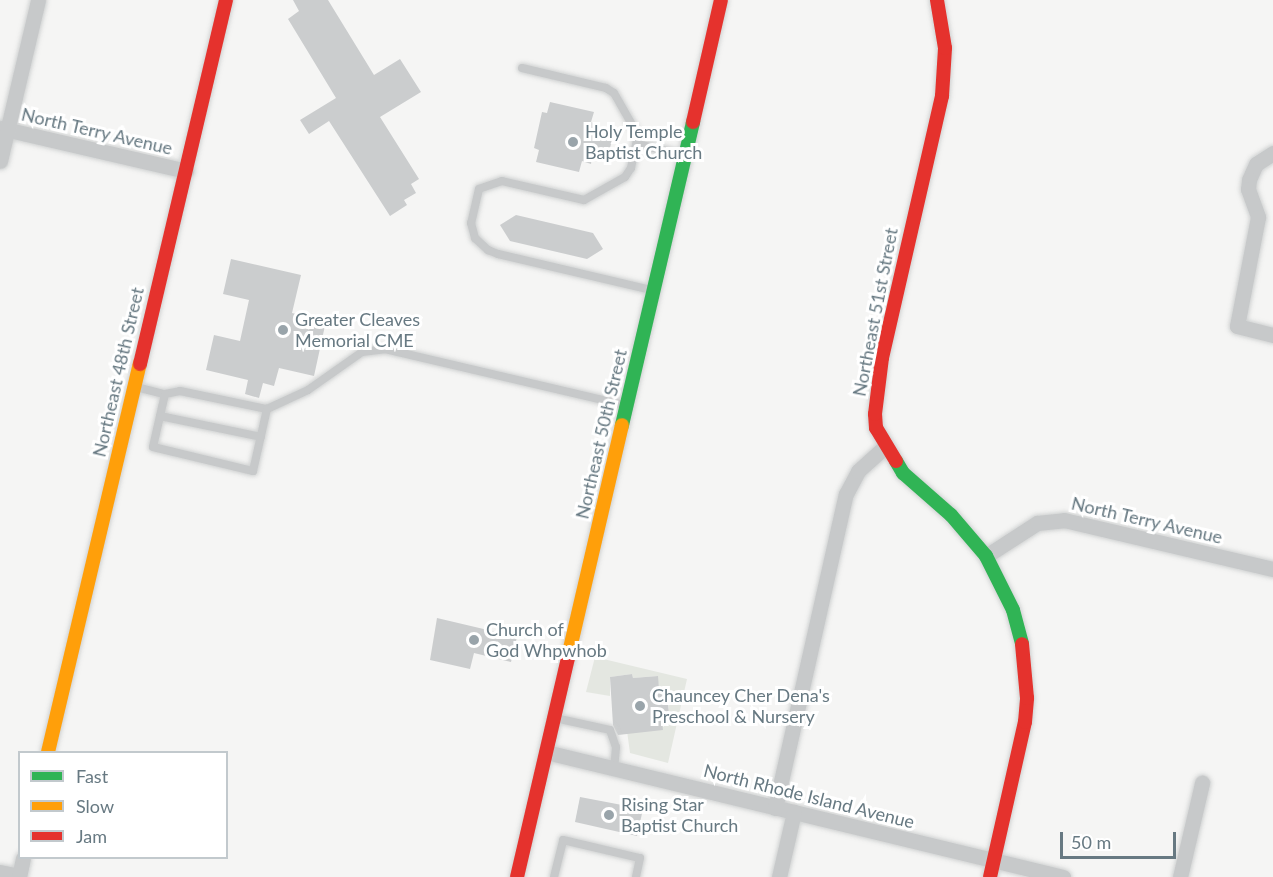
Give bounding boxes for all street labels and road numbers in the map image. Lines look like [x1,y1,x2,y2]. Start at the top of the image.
street label: North Terry Avenue [19,103,175,159]
street label: Northeast 51st Street [848,226,902,398]
street label: Northeast 48th Street [88,285,148,459]
street label: Northeast 50th Street [571,347,631,521]
street label: North Terry Avenue [1069,492,1225,548]
street label: North Rhode Island Avenue [701,759,917,833]

